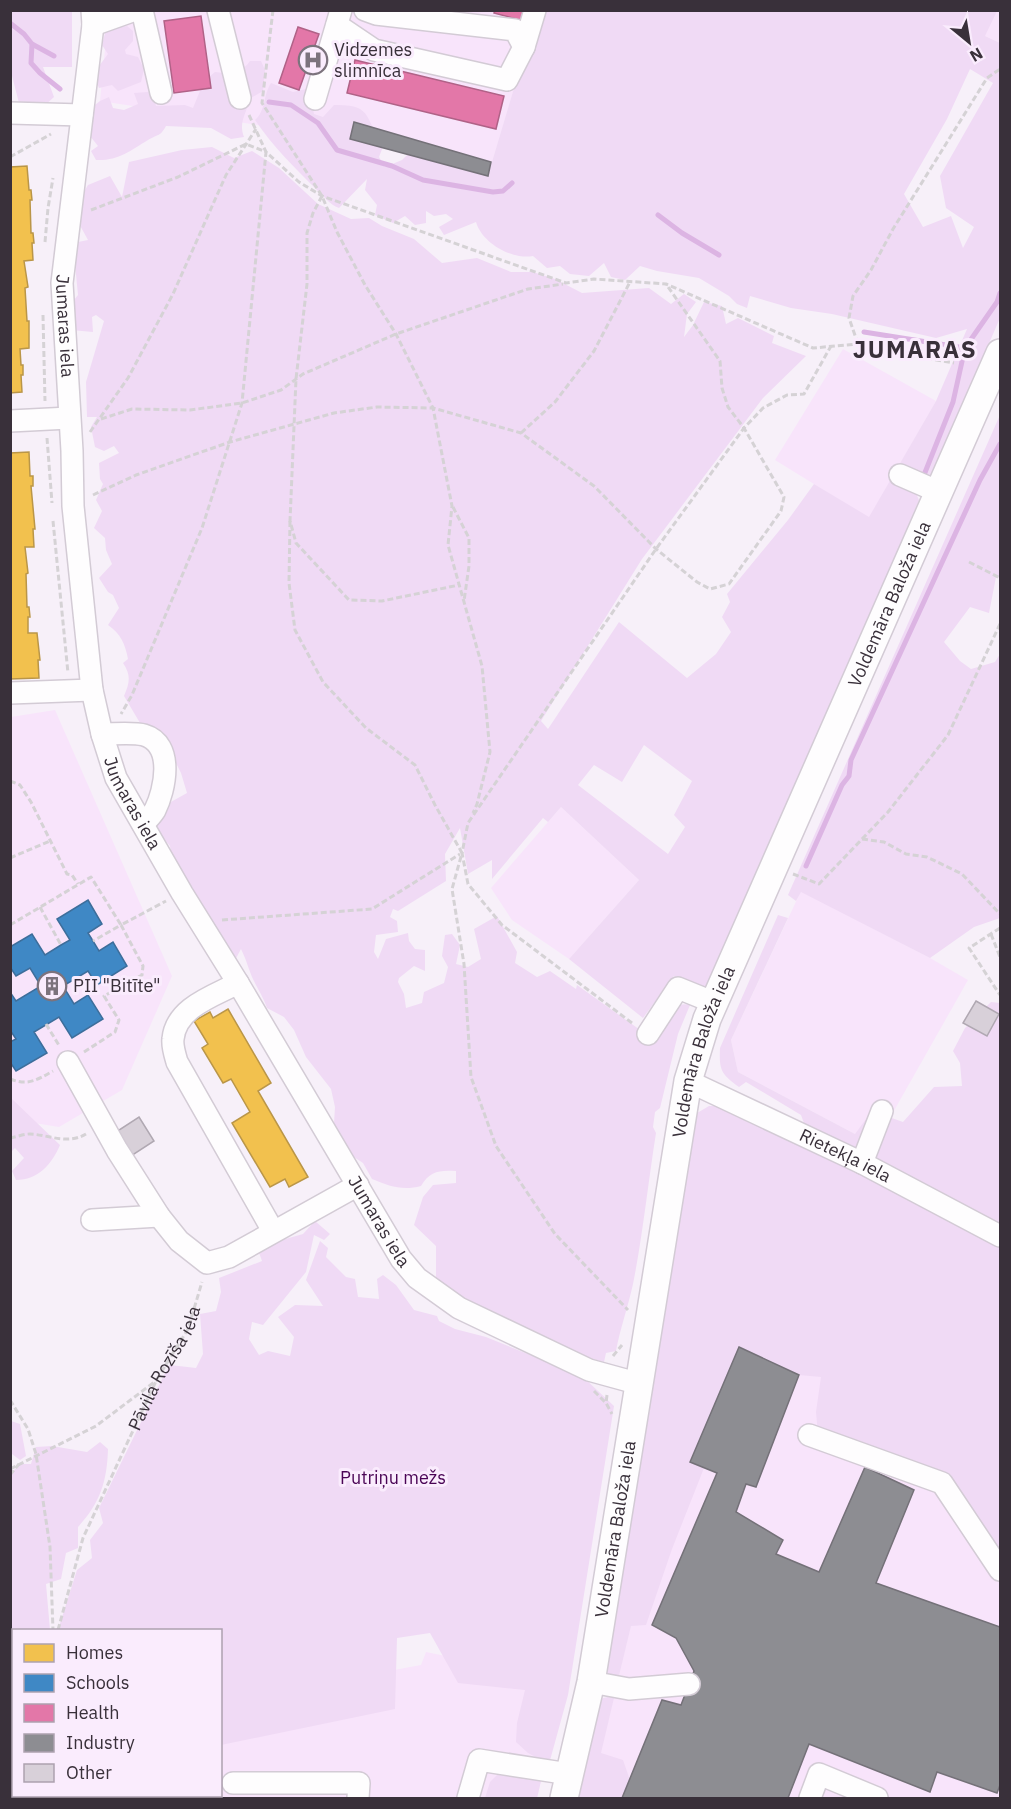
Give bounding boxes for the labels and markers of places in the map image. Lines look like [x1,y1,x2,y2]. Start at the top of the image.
place label: Vidzemes slimnīca [334,38,412,82]
hospital icon: Vidzemes slimnīca [297,44,329,76]
building icon: PII "Bitīte" [36,970,68,1002]
place label: PII "Bitīte" [73,974,160,997]

